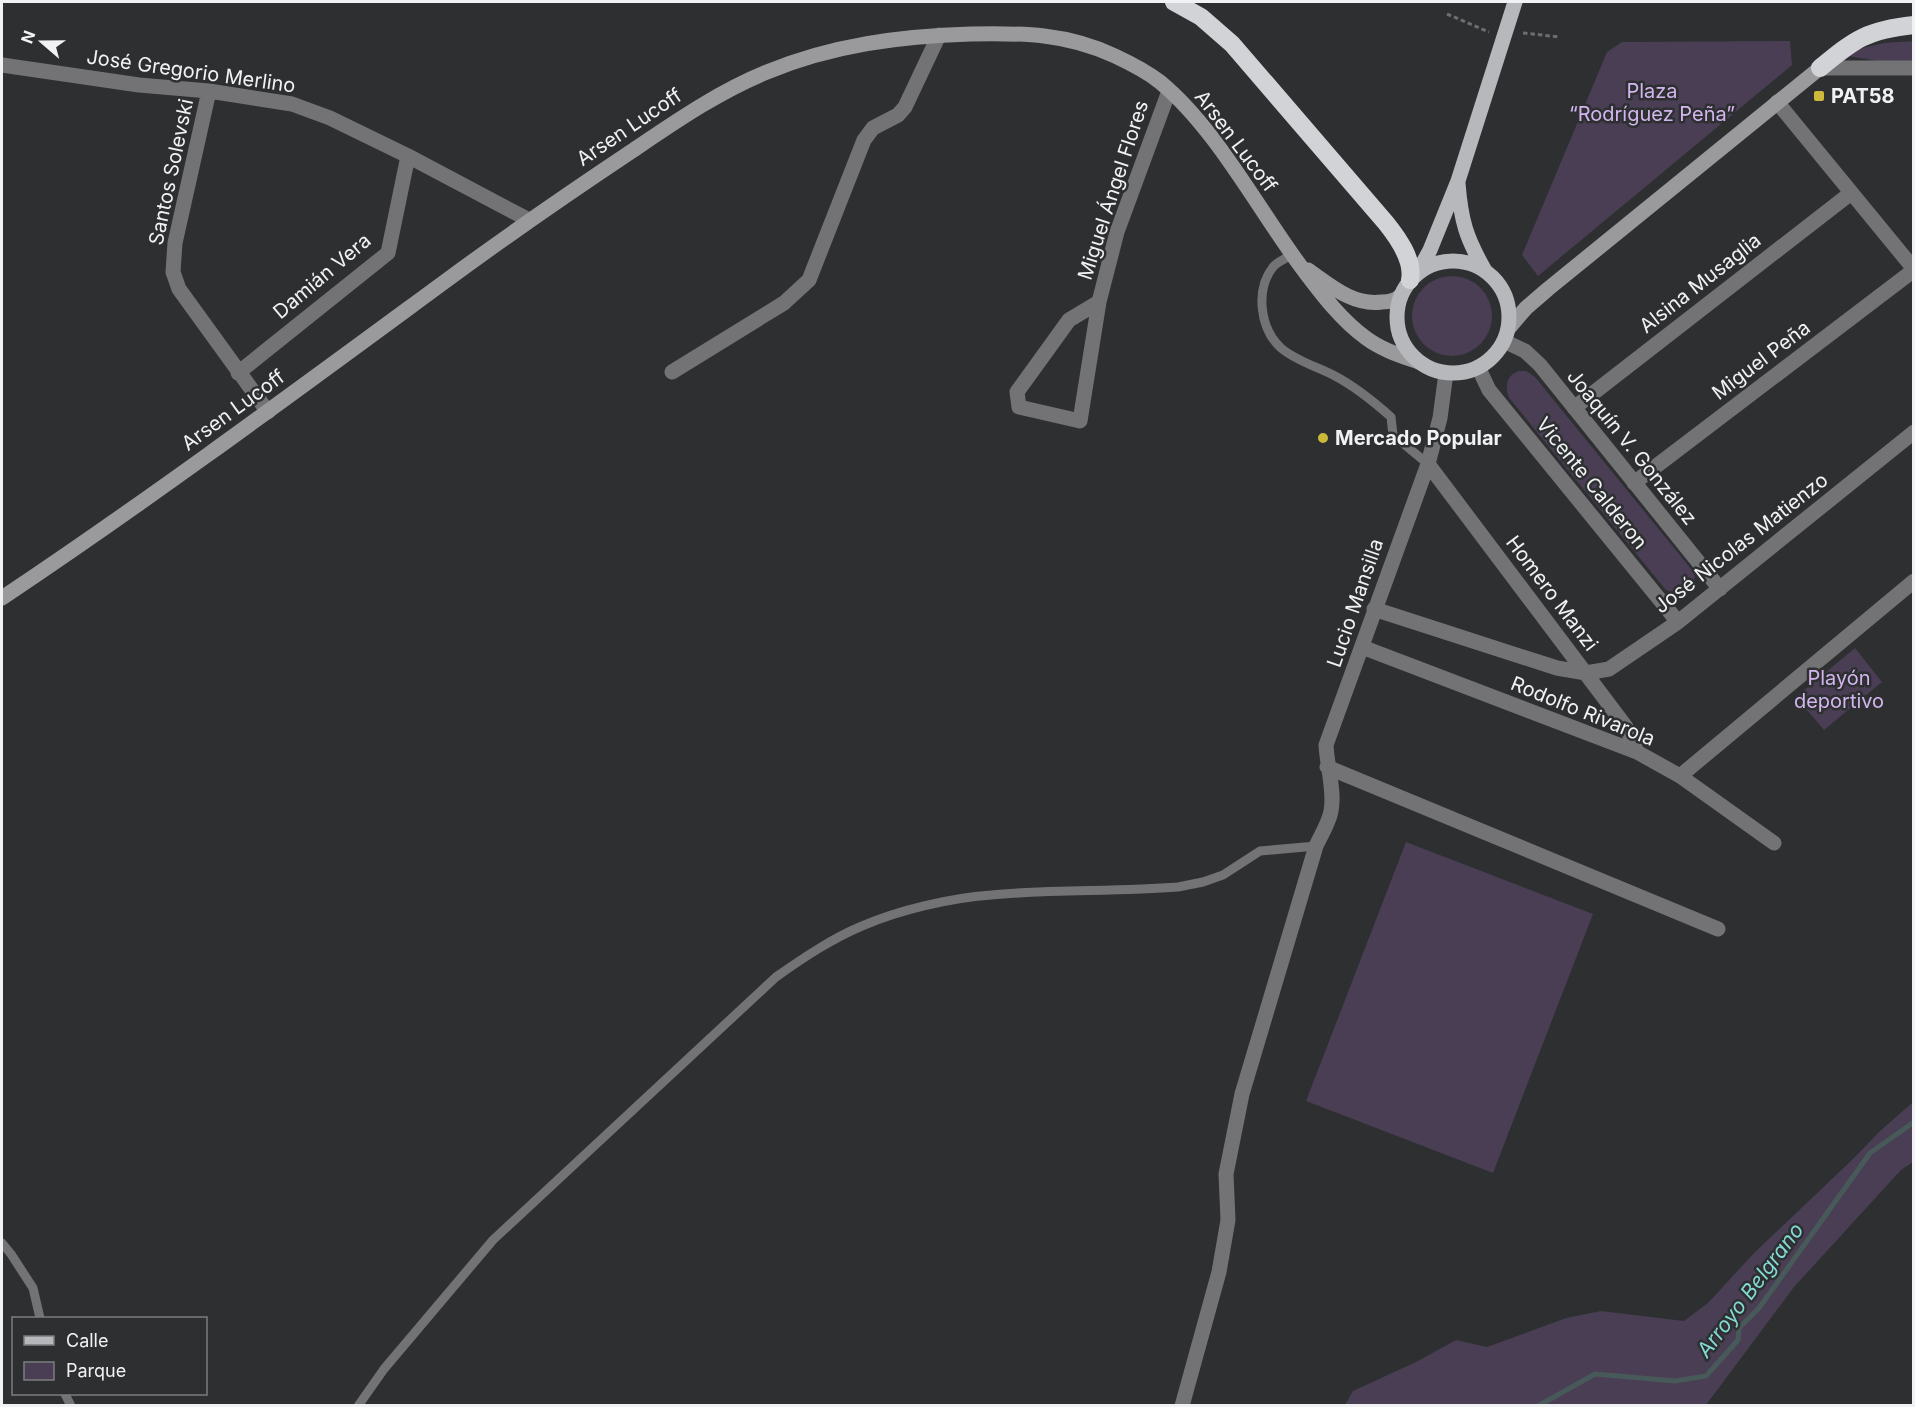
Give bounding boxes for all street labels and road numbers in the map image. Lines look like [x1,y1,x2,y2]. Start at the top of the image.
street label: José Gregorio Merlino [85,44,297,98]
street label: Arsen Lucoff [572,83,687,171]
street label: Arsen Lucoff [1190,85,1283,197]
street label: Santos Solevski [144,97,198,247]
street label: Miguel Ángel Flores [1072,97,1153,283]
street label: Damián Vera [268,228,376,324]
street label: Alsina Musaglia [1634,228,1766,338]
street label: Miguel Peña [1707,315,1815,405]
street label: Arsen Lucoff [177,364,290,455]
street label: Joaquín V. González [1562,365,1702,529]
street label: Vicente Calderon [1531,412,1653,554]
street label: José Nicolas Matienzo [1649,468,1833,618]
street label: Homero Manzi [1501,531,1603,655]
street label: Lucio Mansilla [1322,536,1388,670]
street label: Rodolfo Rivarola [1507,671,1659,751]

